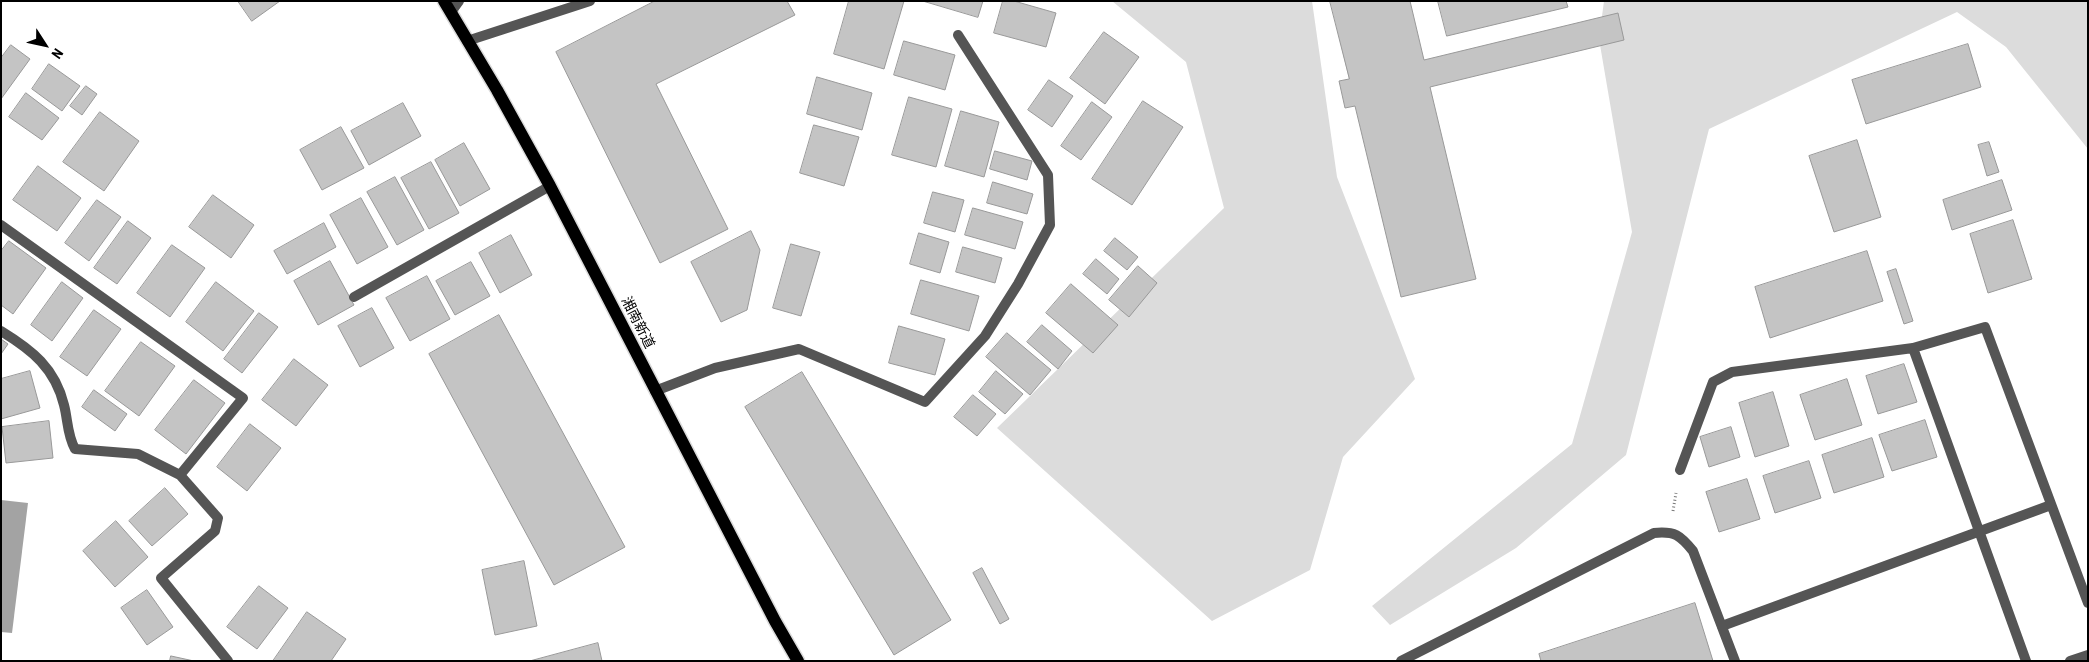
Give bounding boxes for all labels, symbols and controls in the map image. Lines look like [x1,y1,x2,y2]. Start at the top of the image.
north arrow [20,20,70,70]
text: N [48,45,66,62]
street label: 湘南新道 [617,294,657,352]

